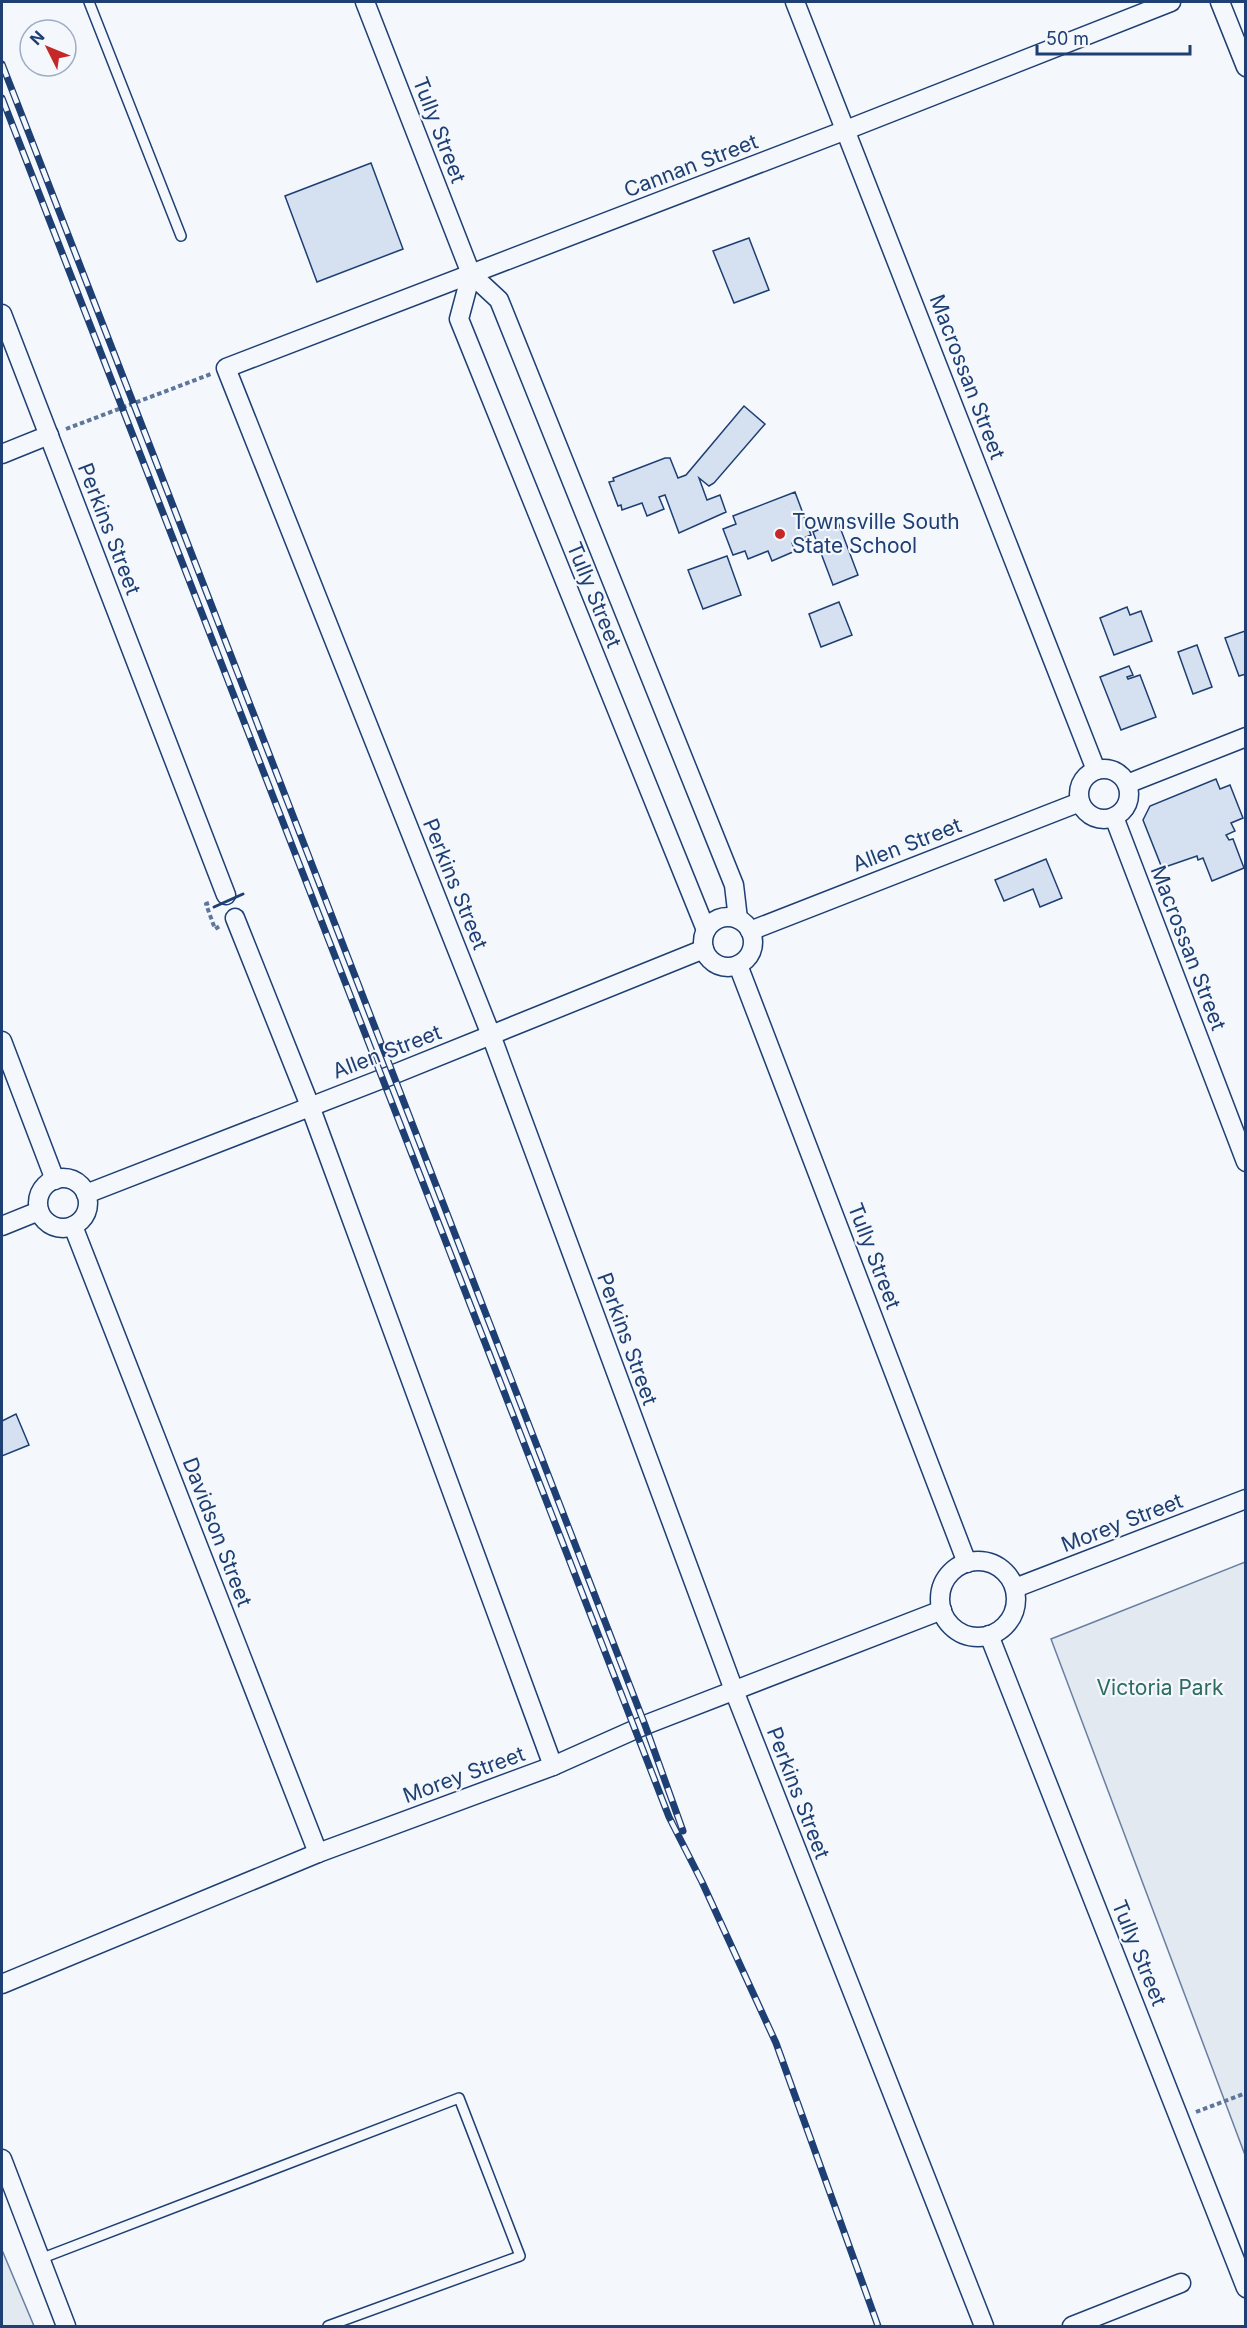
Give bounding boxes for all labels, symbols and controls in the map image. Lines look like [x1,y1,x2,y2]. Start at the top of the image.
north arrow [18,18,78,78]
scale bar [1037,18,1190,56]
text: N [26,26,49,49]
text: 50 m [1046,28,1089,49]
street label: Tully Street [408,73,471,187]
street label: Cannan Street [620,128,761,203]
street label: Macrossan Street [925,291,1010,463]
street label: Perkins Street [73,459,146,598]
place label: Townsville South State School [792,509,960,558]
marker: Townsville South State School [773,527,787,541]
street label: Tully Street [562,538,627,651]
street label: Allen Street [849,812,965,877]
street label: Perkins Street [418,815,493,953]
street label: Macrossan Street [1146,862,1231,1034]
street label: Allen Street [329,1019,445,1084]
street label: Tully Street [843,1199,906,1313]
street label: Perkins Street [592,1269,663,1409]
street label: Davidson Street [178,1454,257,1610]
street label: Morey Street [1058,1488,1186,1557]
park label: Victoria Park [1097,1675,1224,1700]
street label: Perkins Street [762,1723,835,1862]
street label: Morey Street [399,1741,528,1808]
street label: Tully Street [1107,1896,1172,2009]

